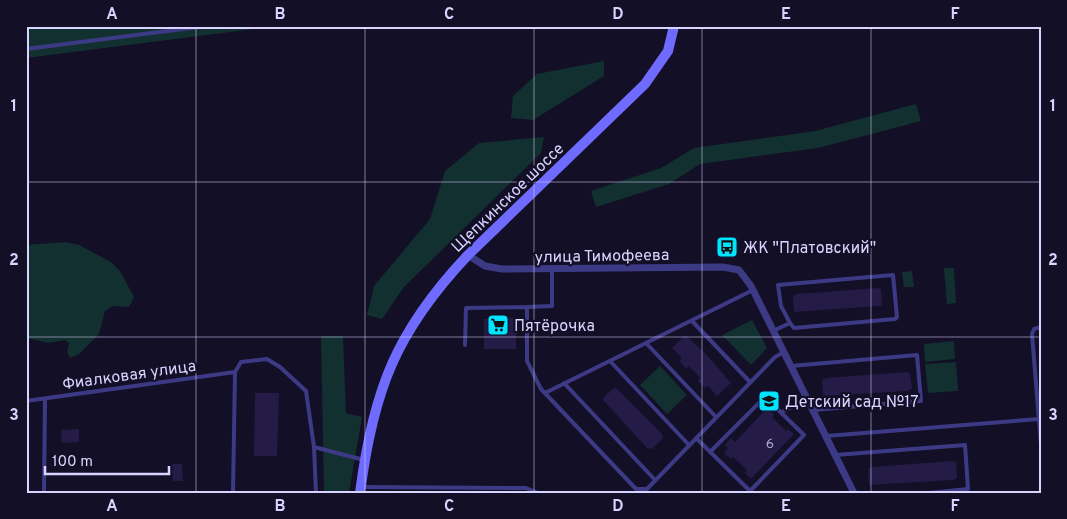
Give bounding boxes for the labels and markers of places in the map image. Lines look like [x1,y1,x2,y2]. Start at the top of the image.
bus stop icon: ЖК "Платовский" [715,235,739,259]
place label: ЖК "Платовский" [743,239,876,259]
supermarket icon: Пятёрочка [486,313,510,337]
place label: Пятёрочка [514,317,595,337]
school or university icon: Детский сад №17 [757,389,781,413]
place label: Детский сад №17 [785,393,919,413]

